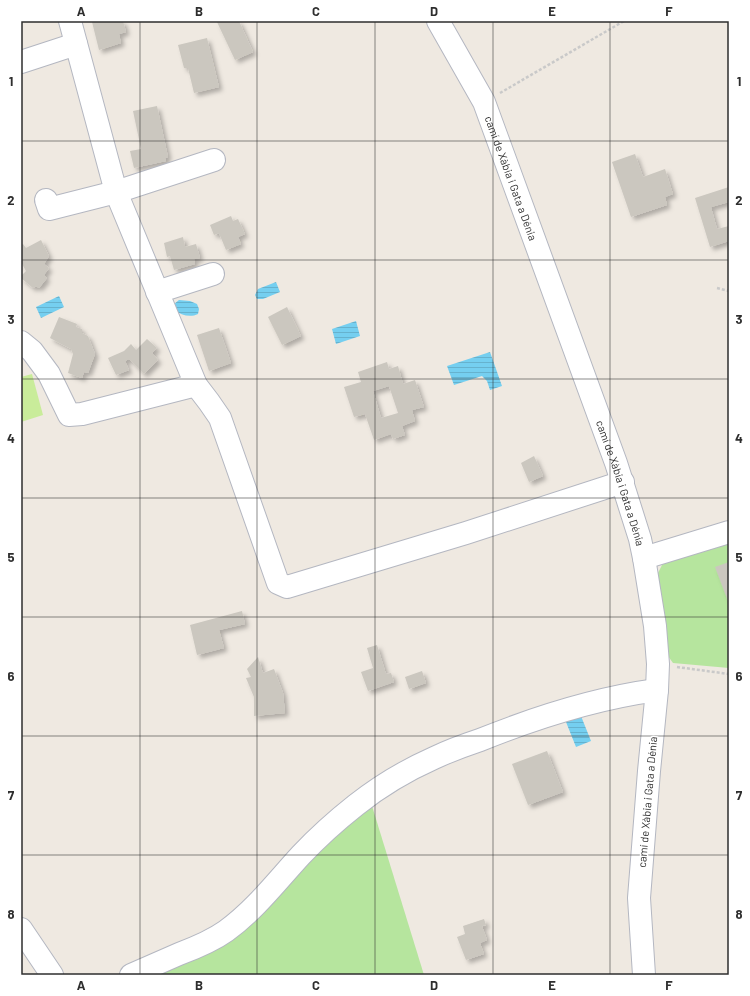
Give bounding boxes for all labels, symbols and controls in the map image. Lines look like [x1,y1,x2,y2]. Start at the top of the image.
text: A [77,3,86,19]
text: B [195,3,203,19]
text: C [312,3,320,19]
text: D [430,3,438,19]
text: E [548,3,556,19]
text: F [665,3,673,19]
text: 1 [9,73,13,89]
text: 1 [737,73,741,89]
street label: camí de Xàbia i Gata a Dénia [483,114,540,242]
text: 2 [7,192,15,208]
text: 2 [735,192,743,208]
text: 3 [7,311,15,327]
text: 3 [735,311,743,327]
street label: camí de Xàbia i Gata a Dénia [594,418,648,547]
text: 4 [7,430,15,446]
text: 4 [735,430,743,446]
text: 5 [7,549,15,565]
text: 5 [735,549,743,565]
text: 6 [8,668,15,684]
text: 6 [736,668,743,684]
street label: camí de Xàbia i Gata a Dénia [635,736,659,868]
text: 7 [8,787,15,803]
text: 7 [736,787,743,803]
text: 8 [7,906,15,922]
text: 8 [735,906,743,922]
text: A [77,977,86,993]
text: B [195,977,203,993]
text: C [312,977,320,993]
text: D [430,977,438,993]
text: E [548,977,556,993]
text: F [665,977,673,993]

